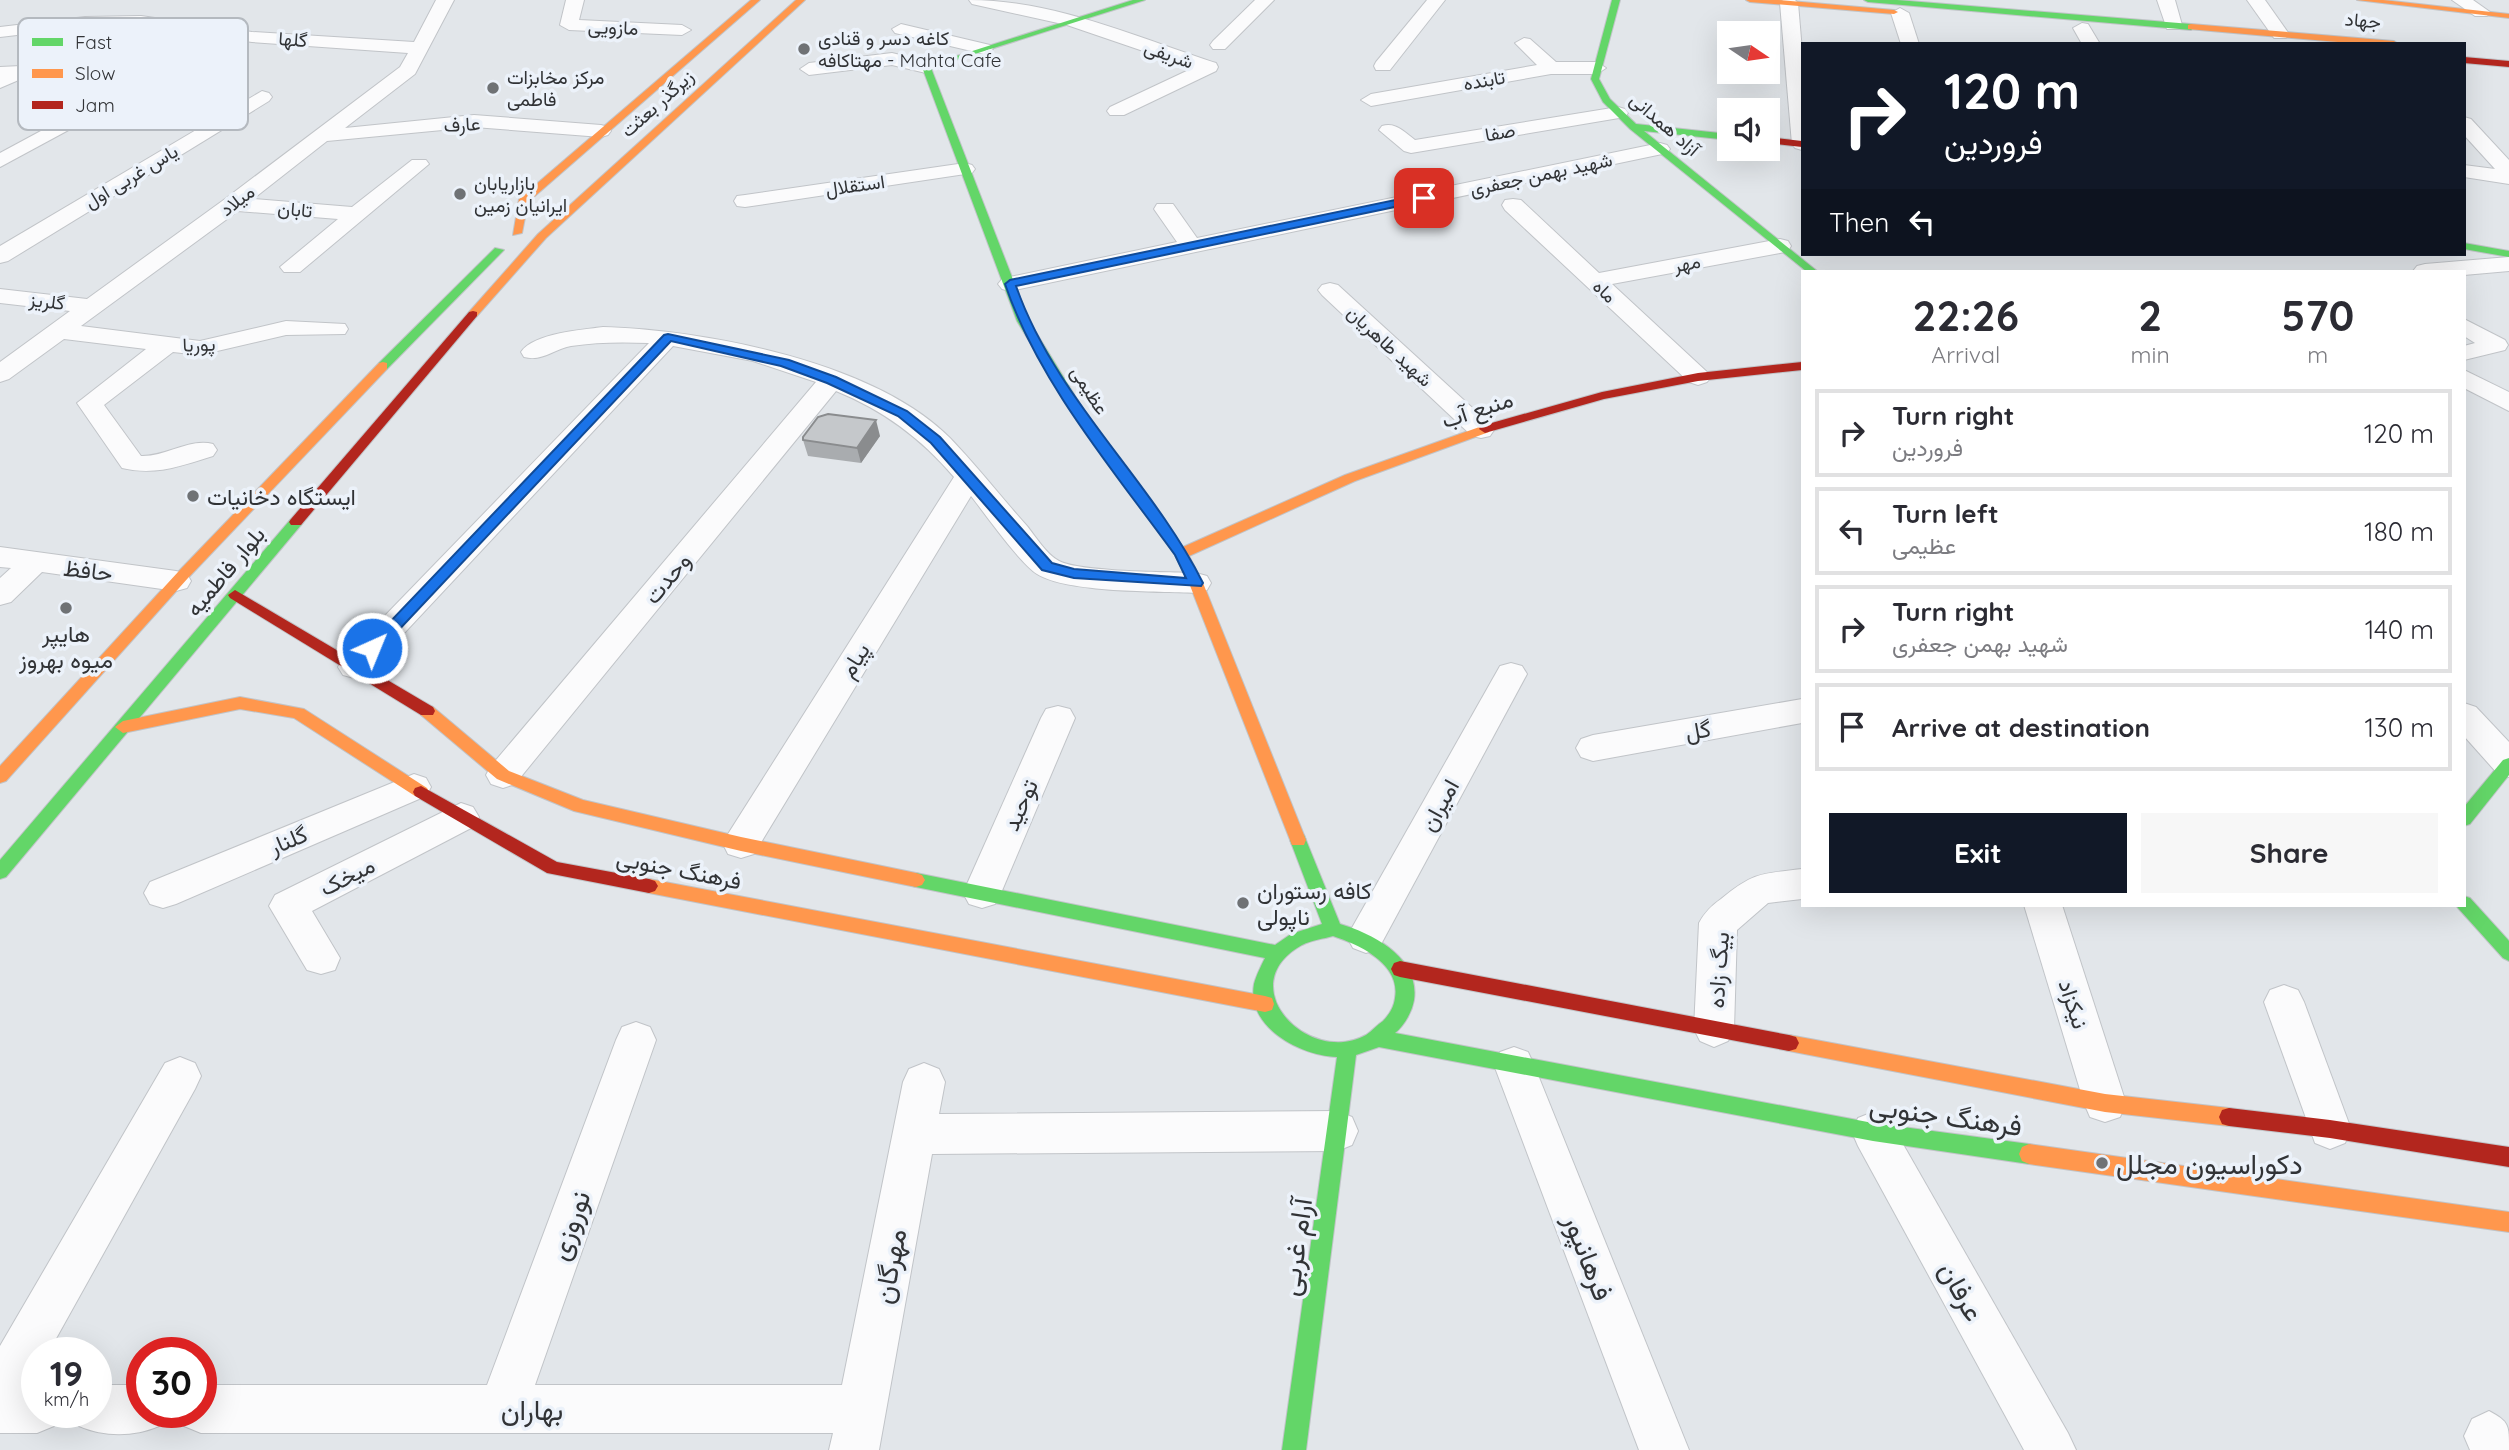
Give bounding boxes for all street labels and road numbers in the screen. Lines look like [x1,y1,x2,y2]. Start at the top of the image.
street label: جهاد [2344,6,2382,34]
street label: مازویی [587,14,639,40]
street label: گلها [278,26,308,52]
street label: شریفی [1141,35,1197,73]
street label: زیرگذر بعثت [616,64,698,142]
street label: تابنده [1461,65,1507,95]
street label: آزاد همدانی [1625,87,1706,162]
street label: عارف [443,111,481,137]
street label: صفا [1483,118,1517,146]
street label: یاس غربی اول [80,139,182,213]
street label: شهید بهمن جعفری [1467,147,1615,201]
street label: استقلال [824,169,886,201]
street label: میلاد [215,179,259,221]
street label: تابان [277,196,313,222]
street label: مهر [1671,249,1703,278]
street label: ماه [1588,274,1622,308]
street label: گلریز [27,287,66,315]
street label: شهید طاهریان [1342,300,1438,392]
street label: پوریا [182,331,216,359]
street label: عظیمی [1066,361,1114,419]
street label: منبع آب [1438,384,1517,436]
street label: بلوار فاطمیه [179,520,272,623]
street label: وحدت [637,546,697,610]
street label: حافظ [62,553,114,587]
street label: پیام [832,637,878,684]
street label: گل [1683,713,1713,747]
street label: امیران [1413,774,1466,837]
street label: توحید [996,775,1045,836]
street label: گلنار [263,819,312,862]
street label: فرهنگ جنوبی [614,843,744,896]
street label: میخک [315,850,379,902]
street label: بیگ زاده [1701,931,1736,1009]
street label: نیکزاد [2051,976,2096,1033]
street label: فرهنگ جنوبی [1867,1087,2025,1144]
street label: نوروزی [540,1185,599,1265]
street label: آرام غربی [1271,1193,1322,1299]
street label: فرهانپور [1554,1208,1621,1306]
street label: مهرگان [865,1225,914,1307]
street label: عرفان [1931,1255,1992,1327]
street label: بهاران [501,1392,563,1428]

